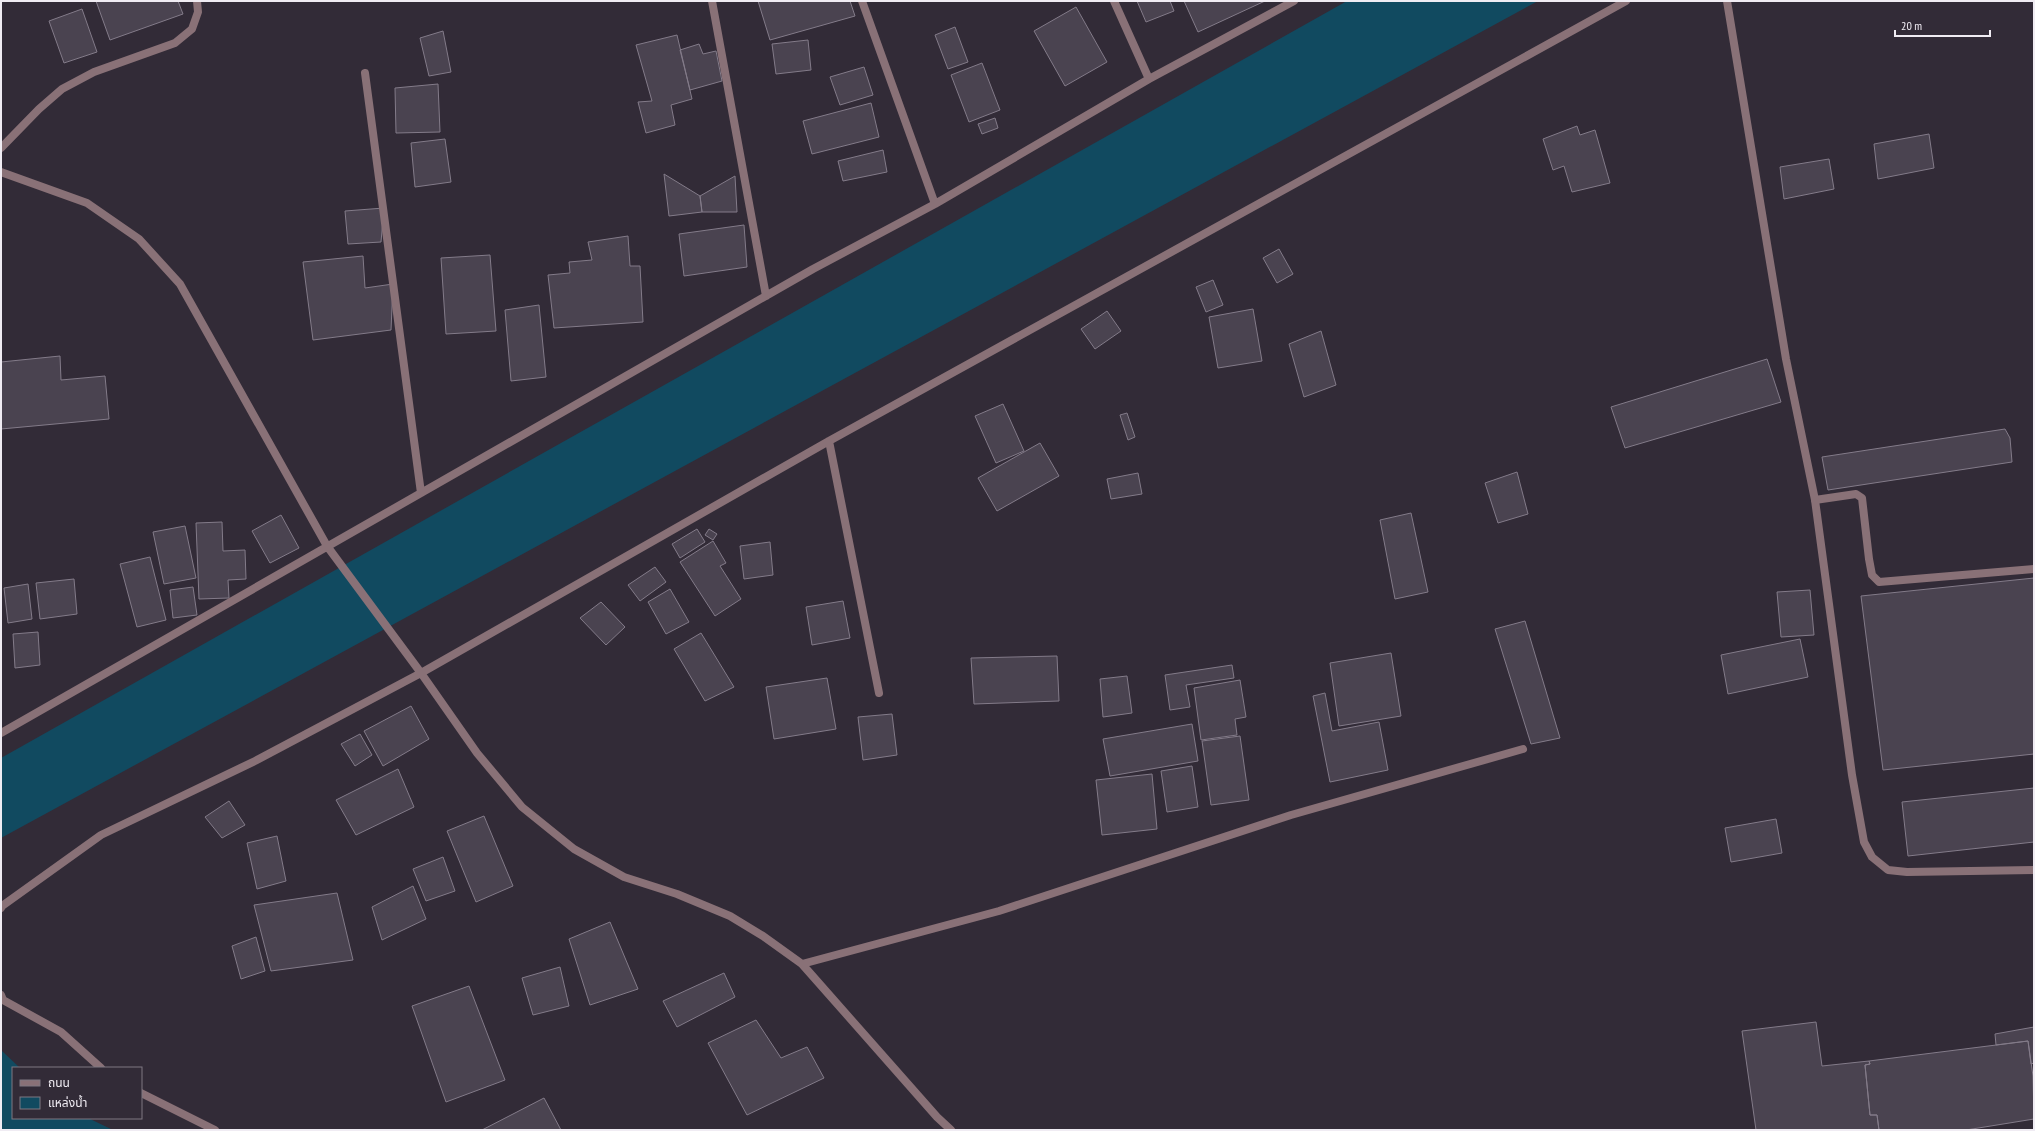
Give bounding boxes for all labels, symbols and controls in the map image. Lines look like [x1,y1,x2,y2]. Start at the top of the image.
scale bar [1895,12,1990,38]
text: 20 m [1901,18,1922,33]
legend [12,1067,142,1119]
text: ถนน [48,1075,70,1090]
text: แหล่งน้ำ [48,1094,87,1110]

